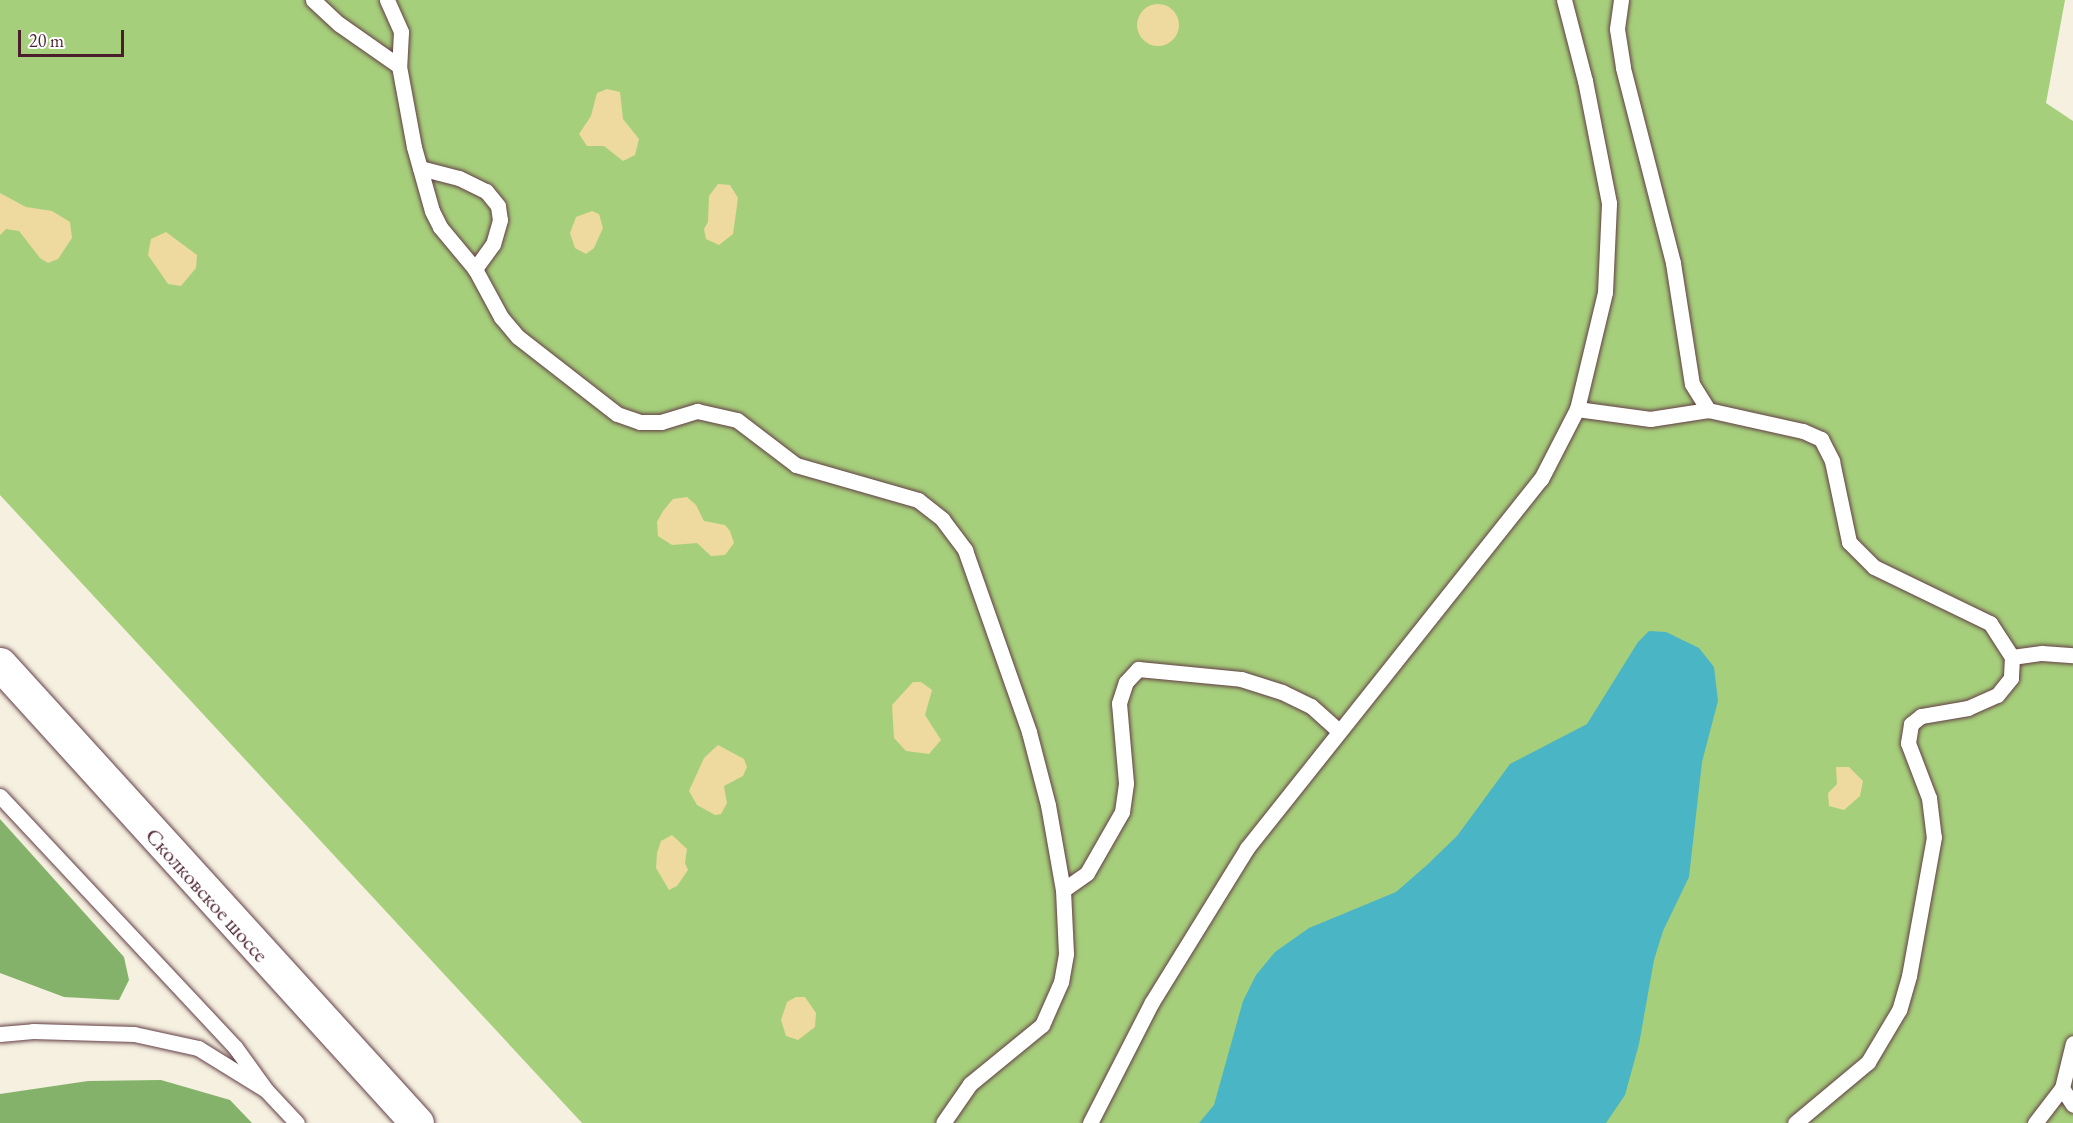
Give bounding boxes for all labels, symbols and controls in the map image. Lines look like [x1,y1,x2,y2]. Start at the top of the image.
scale bar [21,18,128,56]
text: 20 m [29,29,64,52]
street label: Сколковское шоссе [140,823,274,967]

